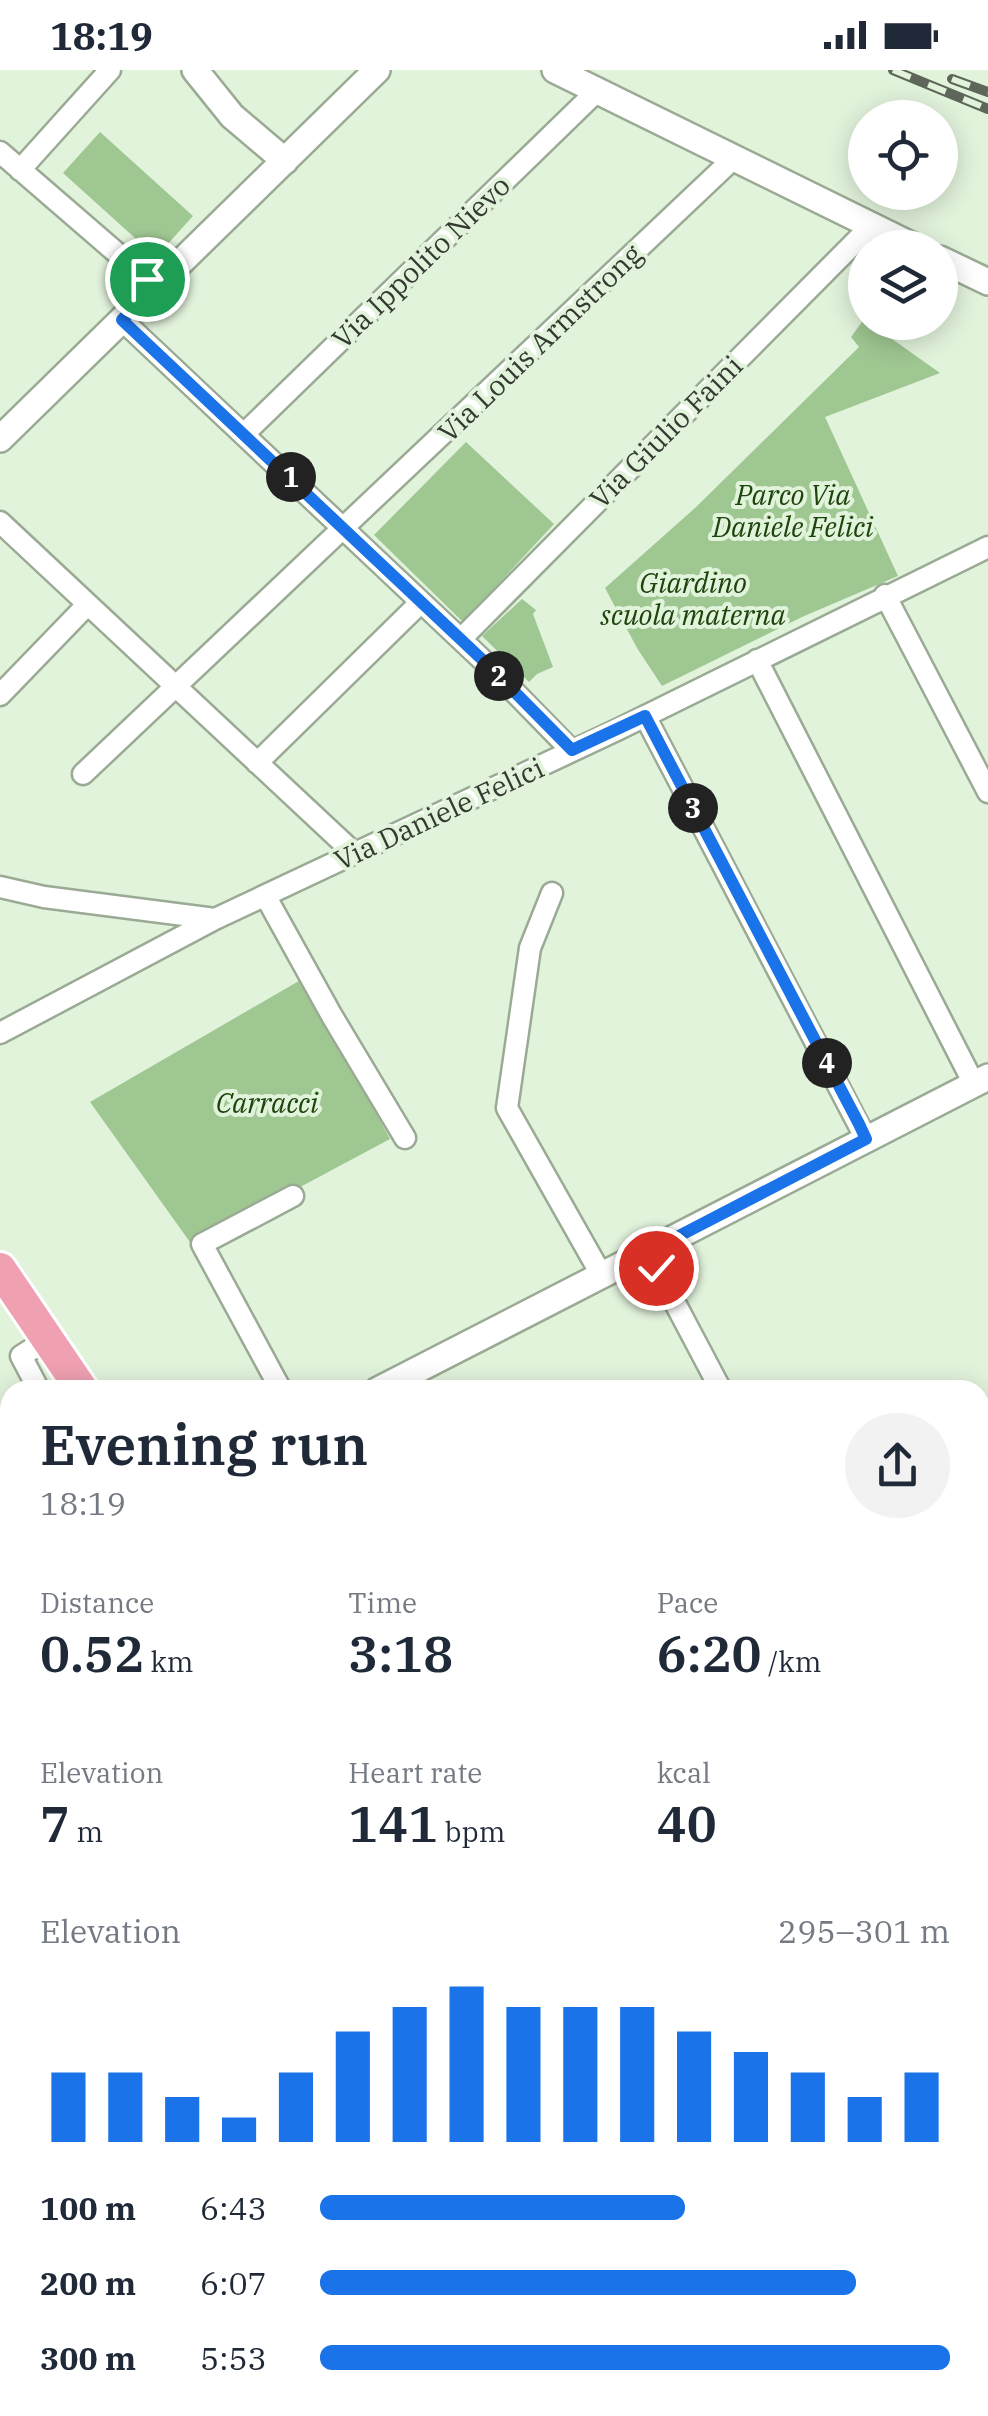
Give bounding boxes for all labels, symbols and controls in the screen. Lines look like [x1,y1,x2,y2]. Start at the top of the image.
text: 18:19 [50,11,153,60]
map controls [848,100,958,340]
button: locate [848,100,958,210]
street label: Via Ippolito Nievo [324,167,518,356]
button: layers [848,230,958,340]
street label: Via Louis Armstrong [430,235,650,450]
pin [105,237,190,322]
icon: arrive [120,252,175,307]
street label: Via Giulio Faini [581,347,750,516]
pin: 1 [266,452,316,502]
text: 1 [283,458,299,495]
park label: Parco Via Daniele Felici [711,476,874,545]
park label: Giardino scuola materna [600,564,786,633]
pin: 2 [474,651,524,701]
text: 2 [491,657,507,694]
street label: Via Daniele Felici [328,749,550,878]
pin: 3 [668,783,718,833]
text: 3 [685,789,701,826]
pin: 4 [802,1038,852,1088]
text: 4 [819,1044,835,1081]
park label: Carracci [216,1084,319,1121]
pin [614,1226,699,1311]
icon: check [629,1241,684,1296]
text: Evening run [40,1409,368,1480]
button: share [845,1413,950,1518]
text: 18:19 [40,1482,126,1524]
text: Distance [40,1584,154,1621]
text: Time [348,1584,417,1621]
text: Pace [657,1584,718,1621]
text: 0.52 [40,1621,144,1686]
text: 3:18 [348,1621,453,1686]
text: 6:20 [657,1621,762,1686]
text: km [144,1643,193,1680]
text: /km [762,1643,821,1680]
text: Elevation [40,1754,163,1791]
text: Heart rate [348,1754,482,1791]
text: kcal [657,1754,711,1791]
text: 7 [40,1791,70,1856]
text: 141 [348,1791,438,1856]
text: 40 [657,1791,717,1856]
text: m [70,1813,103,1850]
text: bpm [438,1813,505,1850]
text: Elevation [40,1910,181,1952]
text: 295–301 m [778,1910,950,1952]
text: 100 m [40,2187,136,2229]
text: 6:43 [200,2187,267,2229]
text: 200 m [40,2262,136,2304]
text: 6:07 [200,2262,267,2304]
text: 300 m [40,2337,136,2379]
text: 5:53 [200,2337,267,2379]

